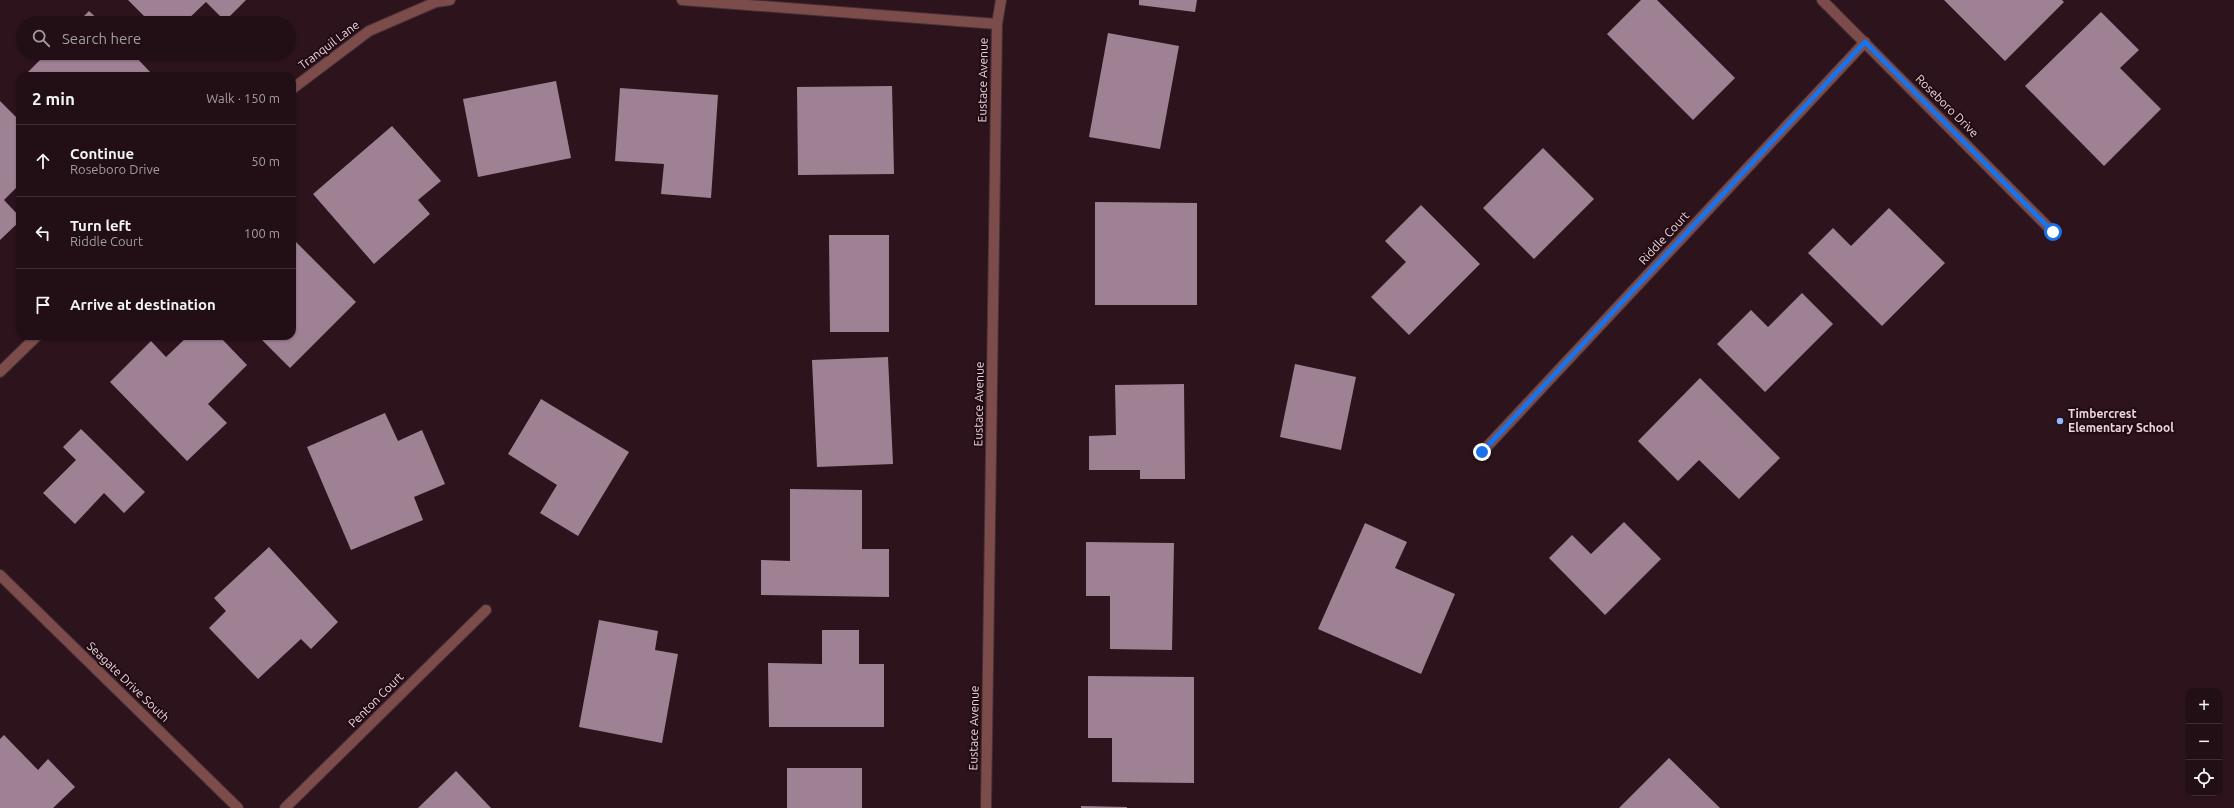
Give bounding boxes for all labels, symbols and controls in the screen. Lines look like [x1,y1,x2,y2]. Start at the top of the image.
search box [16,16,296,60]
street label: Tranquil Lane [296,18,361,72]
icon: search [30,27,52,49]
text: Search here [62,30,141,47]
street label: Eustace Avenue [975,37,990,123]
street label: Roseboro Drive [1913,72,1981,140]
text: 2 min [32,89,75,108]
text: Walk · 150 m [206,91,280,105]
text: Continue [70,145,134,162]
icon: ahead [32,150,54,172]
text: 50 m [251,154,280,168]
text: Roseboro Drive [70,162,160,176]
street label: Riddle Court [1636,208,1692,267]
text: Turn left [70,217,131,234]
icon: left [32,222,54,244]
route start [2044,223,2062,241]
text: 100 m [244,226,280,240]
text: Riddle Court [70,234,143,248]
icon: arrive [32,294,54,316]
text: Arrive at destination [70,296,216,313]
street label: Eustace Avenue [971,361,986,447]
place label: Timbercrest Elementary School [2068,407,2174,434]
marker: Timbercrest Elementary School [2055,416,2065,426]
route end [1473,443,1491,461]
street label: Seagate Drive South [85,639,172,724]
street label: Penton Court [346,669,406,730]
street label: Eustace Avenue [966,685,981,771]
map controls [2186,688,2222,796]
button: + [2186,688,2222,724]
button: − [2186,724,2222,760]
button: locate [2186,760,2222,796]

